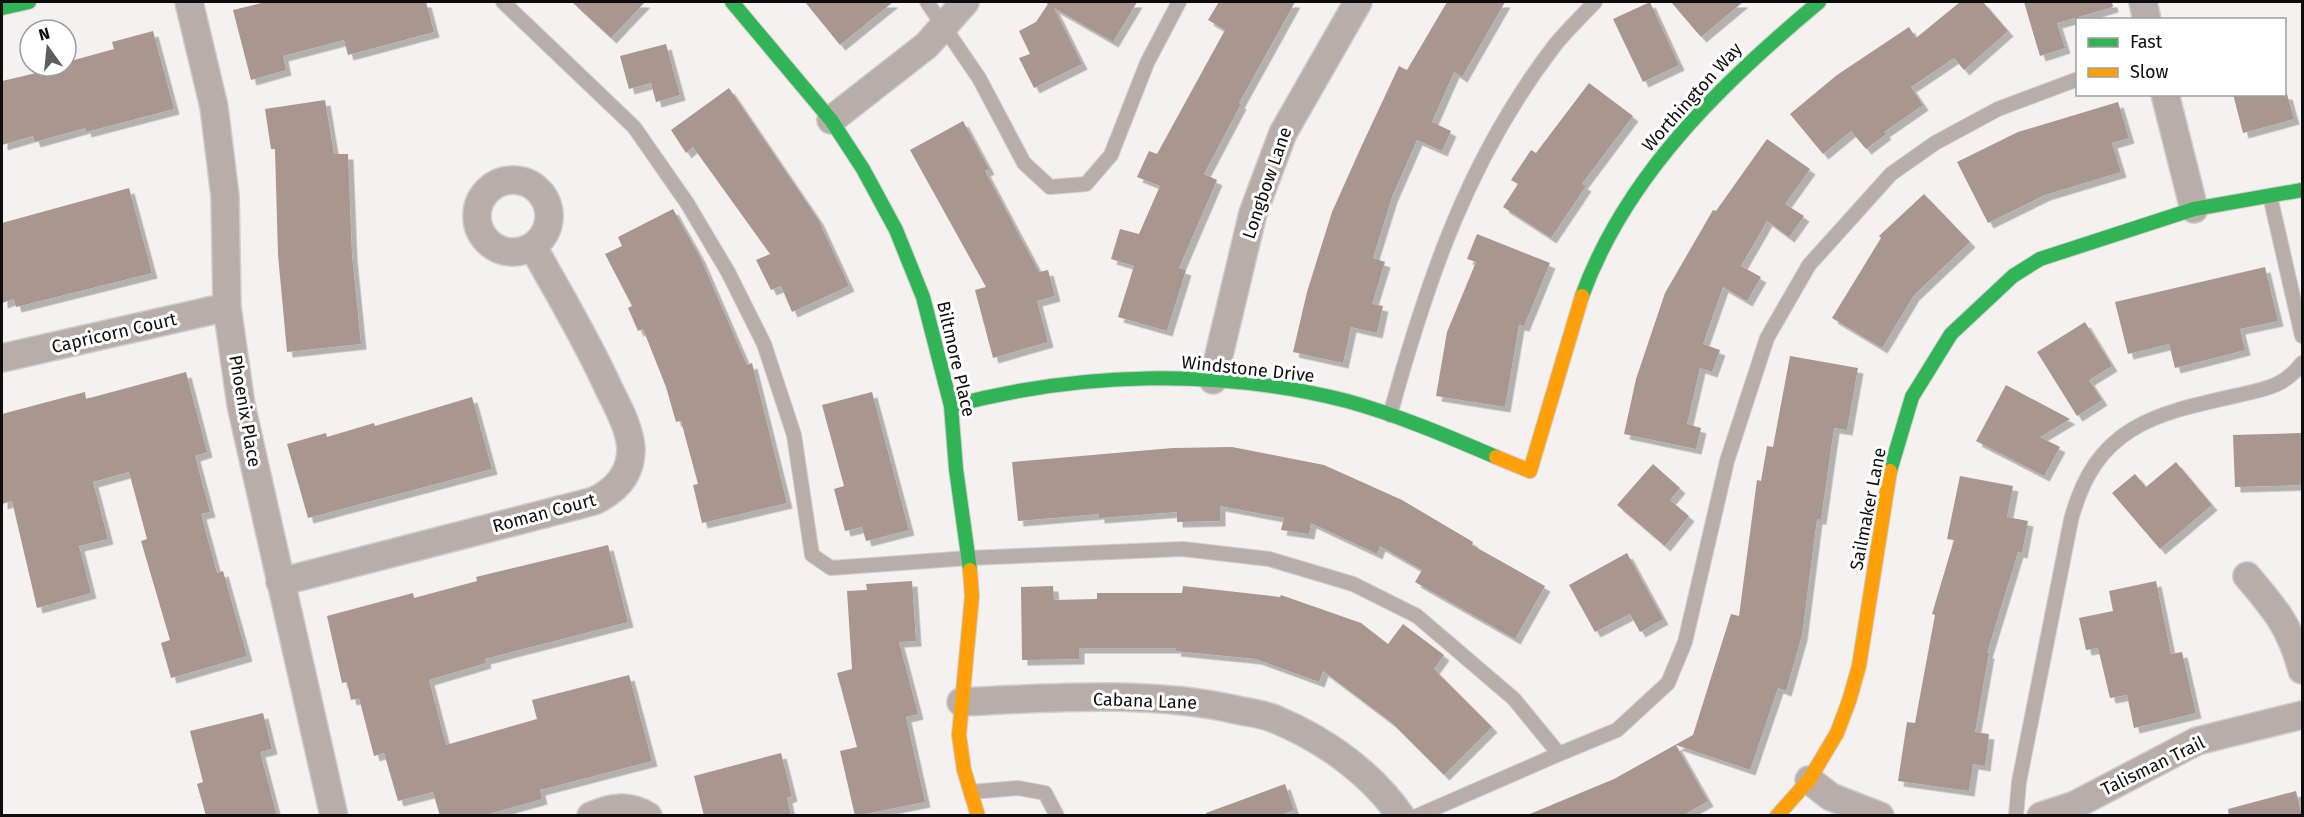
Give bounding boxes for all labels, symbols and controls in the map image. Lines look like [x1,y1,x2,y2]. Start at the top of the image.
north arrow [18,18,78,78]
legend [2076,18,2286,96]
text: N [37,23,52,45]
text: Fast [2130,31,2163,53]
street label: Worthington Way [1637,38,1747,156]
text: Slow [2130,61,2169,83]
street label: Longbow Lane [1238,124,1296,242]
street label: Biltmore Place [932,299,980,419]
street label: Capricorn Court [49,308,179,358]
street label: Windstone Drive [1180,351,1316,387]
street label: Phoenix Place [224,353,266,469]
street label: Sailmaker Lane [1845,446,1891,572]
street label: Roman Court [490,489,598,537]
street label: Cabana Lane [1093,688,1197,714]
street label: Talisman Trail [2098,731,2208,801]

